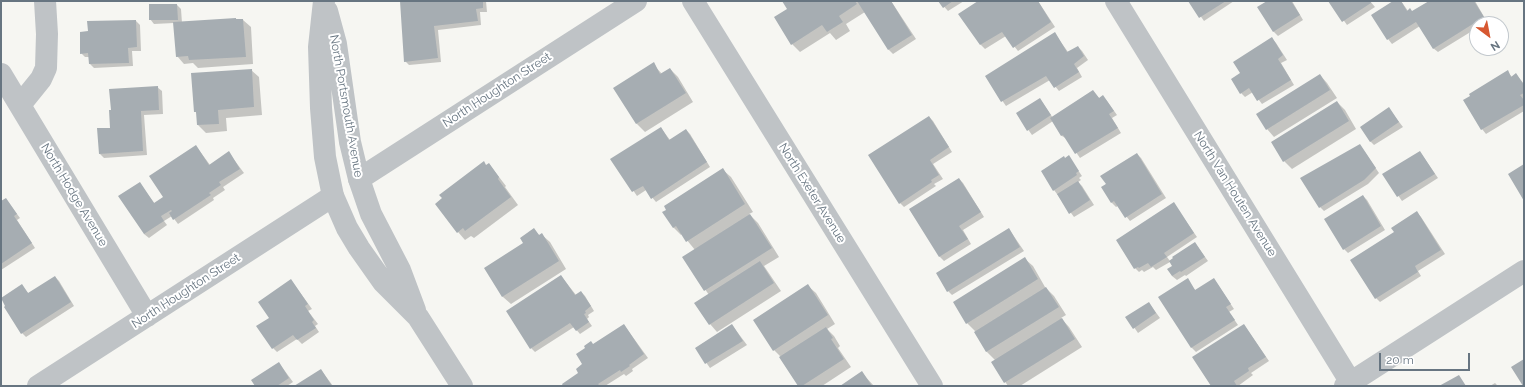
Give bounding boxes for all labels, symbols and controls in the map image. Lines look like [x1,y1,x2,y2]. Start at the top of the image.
north arrow [1469,16,1509,56]
street label: North Portsmouth Avenue [326,34,366,178]
text: N [1488,38,1502,53]
street label: North Houghton Street [440,50,554,130]
street label: North Van Houten Avenue [1191,129,1279,259]
street label: North Exeter Avenue [775,140,849,246]
street label: North Hodge Avenue [38,141,110,249]
street label: North Houghton Street [129,251,243,331]
scale bar [1381,345,1472,371]
text: 20 m [1386,353,1414,367]

